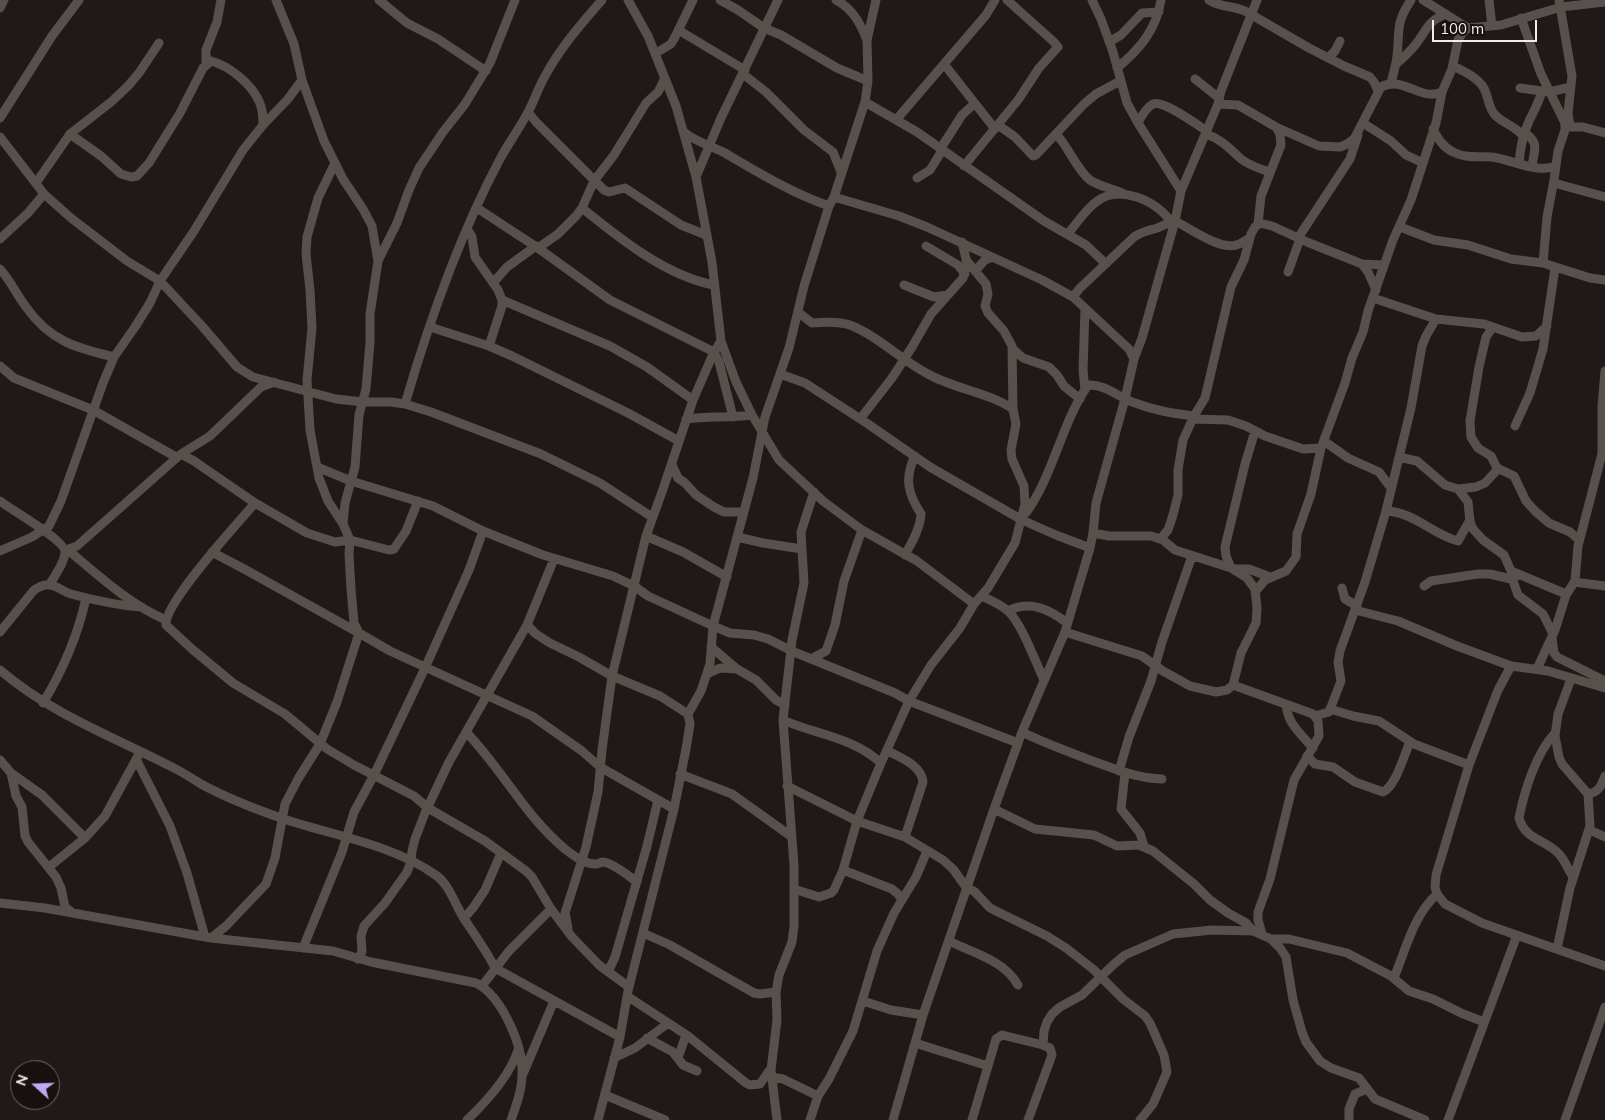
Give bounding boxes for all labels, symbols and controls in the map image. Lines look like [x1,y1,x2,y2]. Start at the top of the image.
scale bar [1435,10,1540,42]
text: 100 m [1440,19,1484,38]
north arrow [10,1060,60,1110]
text: N [12,1072,32,1088]

